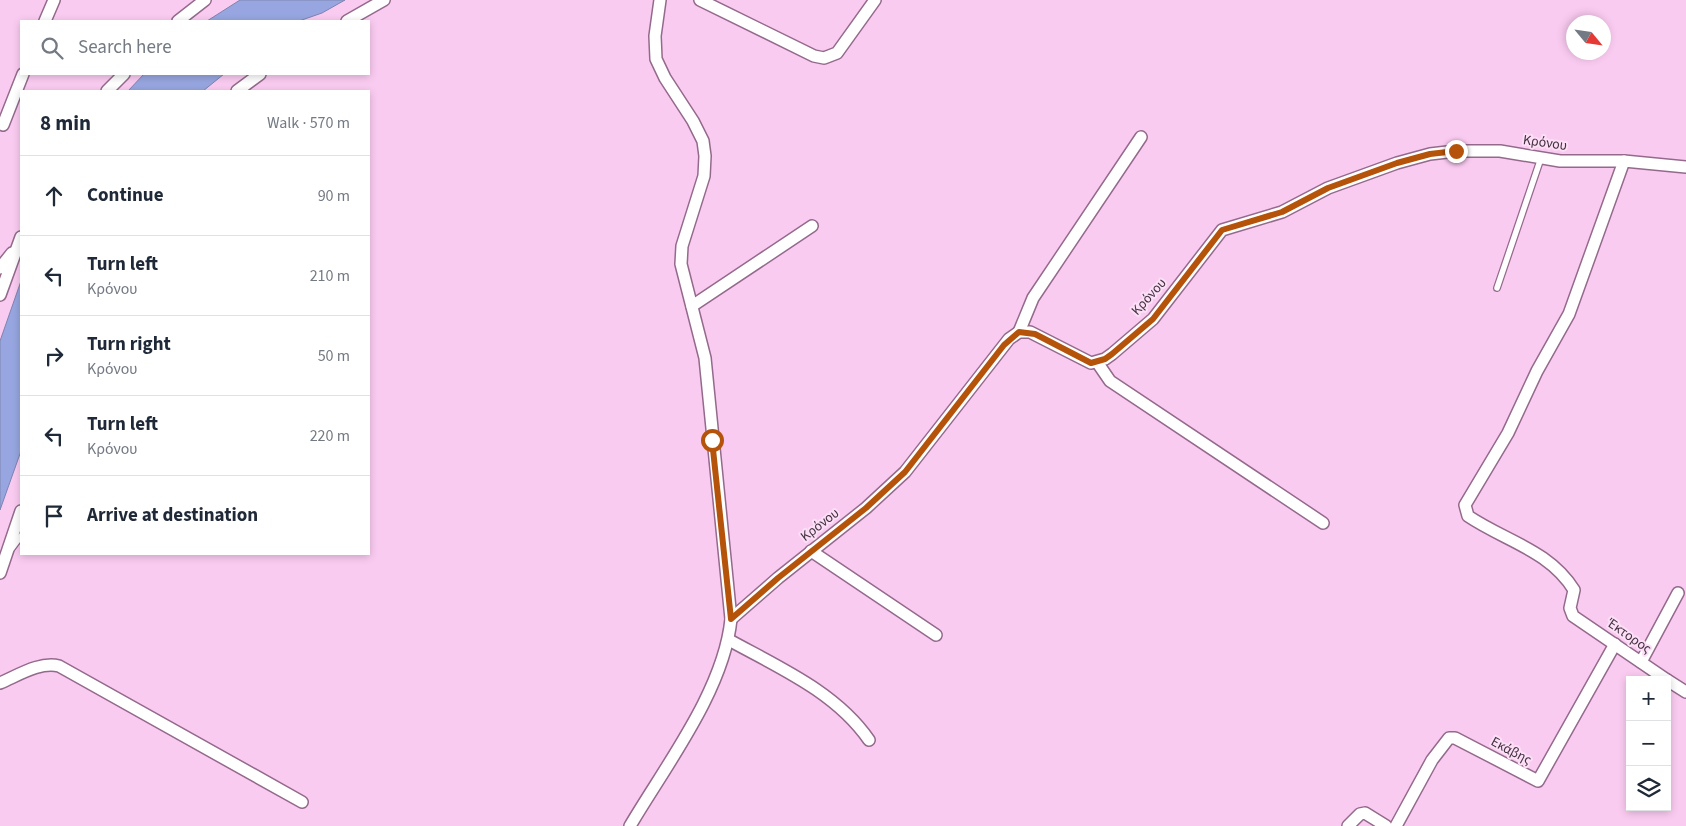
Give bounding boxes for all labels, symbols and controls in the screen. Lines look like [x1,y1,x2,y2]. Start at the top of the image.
north arrow [1566,15,1611,60]
search box [20,20,370,75]
icon: search [38,34,66,62]
text: Search here [78,34,172,61]
text: 8 min [40,108,91,138]
text: Walk · 570 m [267,112,350,134]
street label: Κρόνου [1522,130,1568,156]
route end [1445,140,1468,163]
icon: ahead [40,182,68,210]
text: Continue [87,182,164,209]
text: 90 m [318,185,350,207]
text: Turn left [87,251,158,278]
icon: left [40,262,68,290]
text: 210 m [310,265,350,287]
street label: Κρόνου [1127,274,1171,320]
text: Κρόνου [87,278,138,300]
text: Turn right [87,331,171,358]
icon: right [40,342,68,370]
text: 50 m [318,345,350,367]
text: Κρόνου [87,358,138,380]
text: Turn left [87,411,158,438]
icon: left [40,422,68,450]
text: 220 m [310,425,350,447]
route start [701,429,724,452]
text: Κρόνου [87,438,138,460]
icon: arrive [40,502,68,530]
text: Arrive at destination [87,502,258,529]
street label: Κρόνου [796,504,844,546]
street label: Έκτορος [1602,613,1655,659]
map controls [1626,676,1671,811]
button: + [1626,676,1671,721]
button: − [1626,721,1671,766]
street label: Εκάβης [1487,732,1535,770]
button: layers [1626,766,1671,811]

